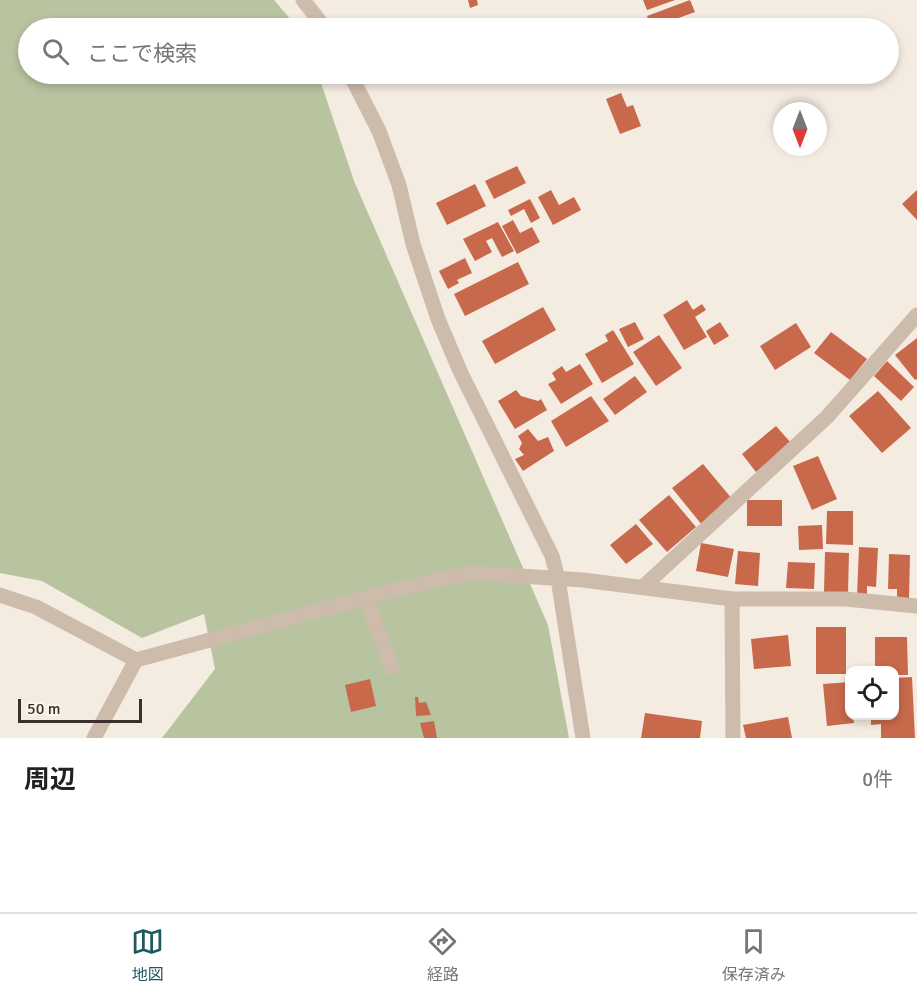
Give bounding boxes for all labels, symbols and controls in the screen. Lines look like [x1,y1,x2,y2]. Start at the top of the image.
search box [18,18,899,84]
icon: search [39,35,72,68]
text: ここで検索 [87,40,197,67]
north arrow [773,102,827,156]
map controls [845,666,899,720]
button: locate [845,666,899,720]
scale bar [18,696,142,724]
text: 50 m [27,699,61,719]
text: 周辺 [24,764,76,796]
text: 0件 [862,767,893,792]
tab: 地図 [131,925,164,985]
tab: 経路 [426,925,459,985]
tab: 保存済み [722,925,786,985]

